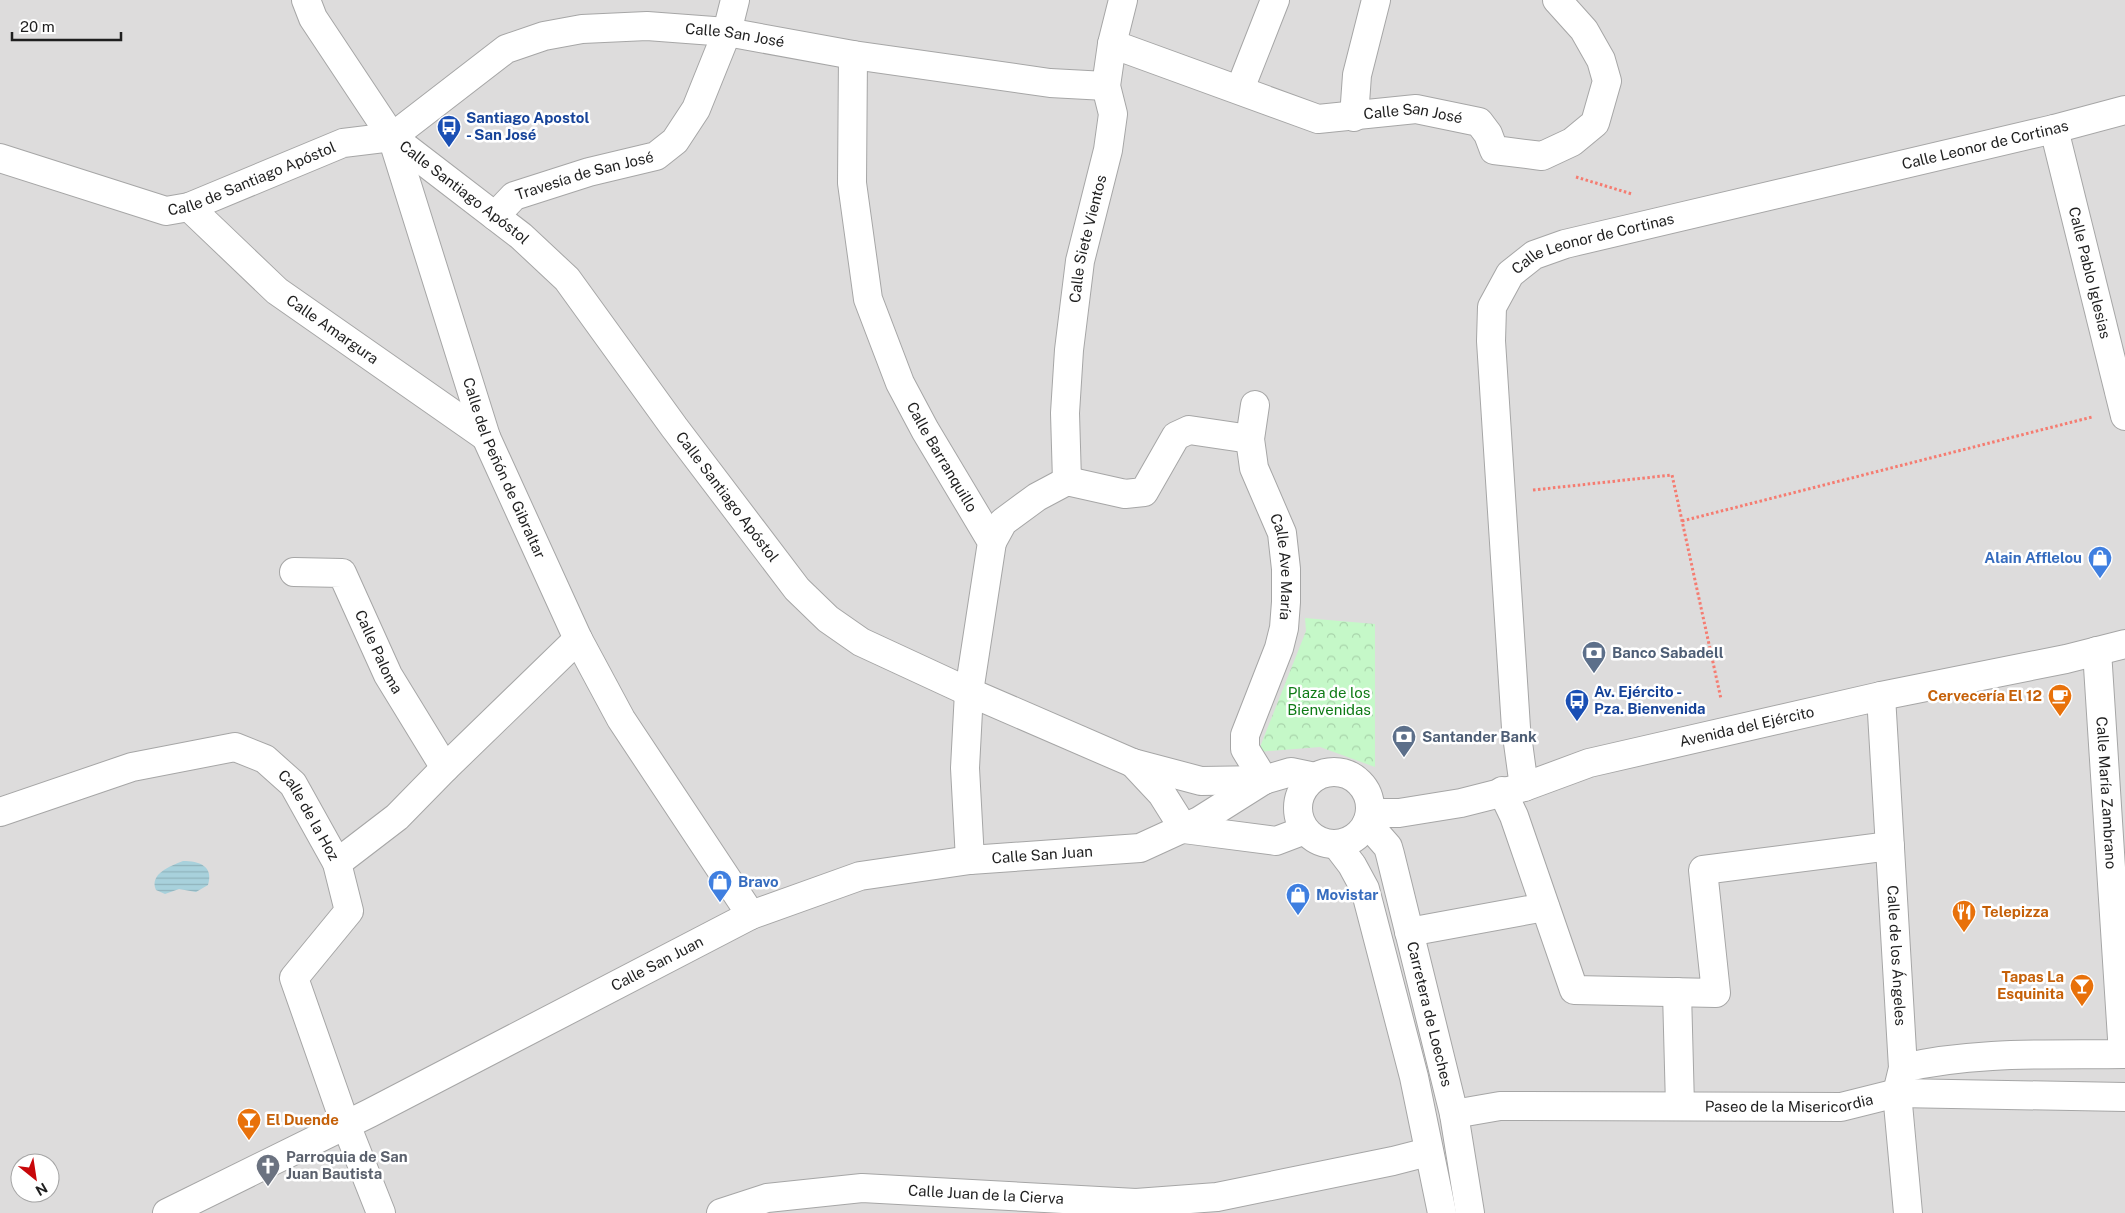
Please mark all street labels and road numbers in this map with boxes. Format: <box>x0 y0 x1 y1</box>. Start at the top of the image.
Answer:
street label: Calle San José <box>685 20 786 50</box>
street label: Calle San José <box>1363 99 1464 126</box>
street label: Calle Leonor de Cortinas <box>1900 117 2070 173</box>
street label: Calle Santiago Apóstol <box>396 137 533 247</box>
street label: Calle de Santiago Apóstol <box>166 138 338 219</box>
street label: Travesía de San José <box>513 148 655 203</box>
street label: Calle Siete Vientos <box>1066 173 1109 304</box>
street label: Calle Pablo Iglesias <box>2066 205 2115 340</box>
street label: Calle Leonor de Cortinas <box>1508 210 1676 277</box>
street label: Calle Amargura <box>283 291 382 367</box>
street label: Calle del Peñón de Gibraltar <box>460 375 549 561</box>
street label: Calle Barranquillo <box>904 399 981 515</box>
street label: Calle Santiago Apóstol <box>673 428 782 565</box>
street label: Calle Ave María <box>1267 511 1295 621</box>
street label: Calle Paloma <box>352 607 406 697</box>
street label: Avenida del Ejército <box>1678 703 1816 750</box>
street label: Calle María Zambrano <box>2093 716 2120 870</box>
street label: Calle de la Hoz <box>275 766 343 863</box>
street label: Calle San Juan <box>991 842 1093 866</box>
street label: Calle de los Ángeles <box>1884 885 1909 1026</box>
street label: Calle San Juan <box>608 932 706 994</box>
street label: Carretera de Loeches <box>1404 940 1456 1088</box>
street label: Paseo de la Misericordia <box>1705 1090 1875 1115</box>
street label: Calle Juan de la Cierva <box>908 1182 1064 1207</box>

